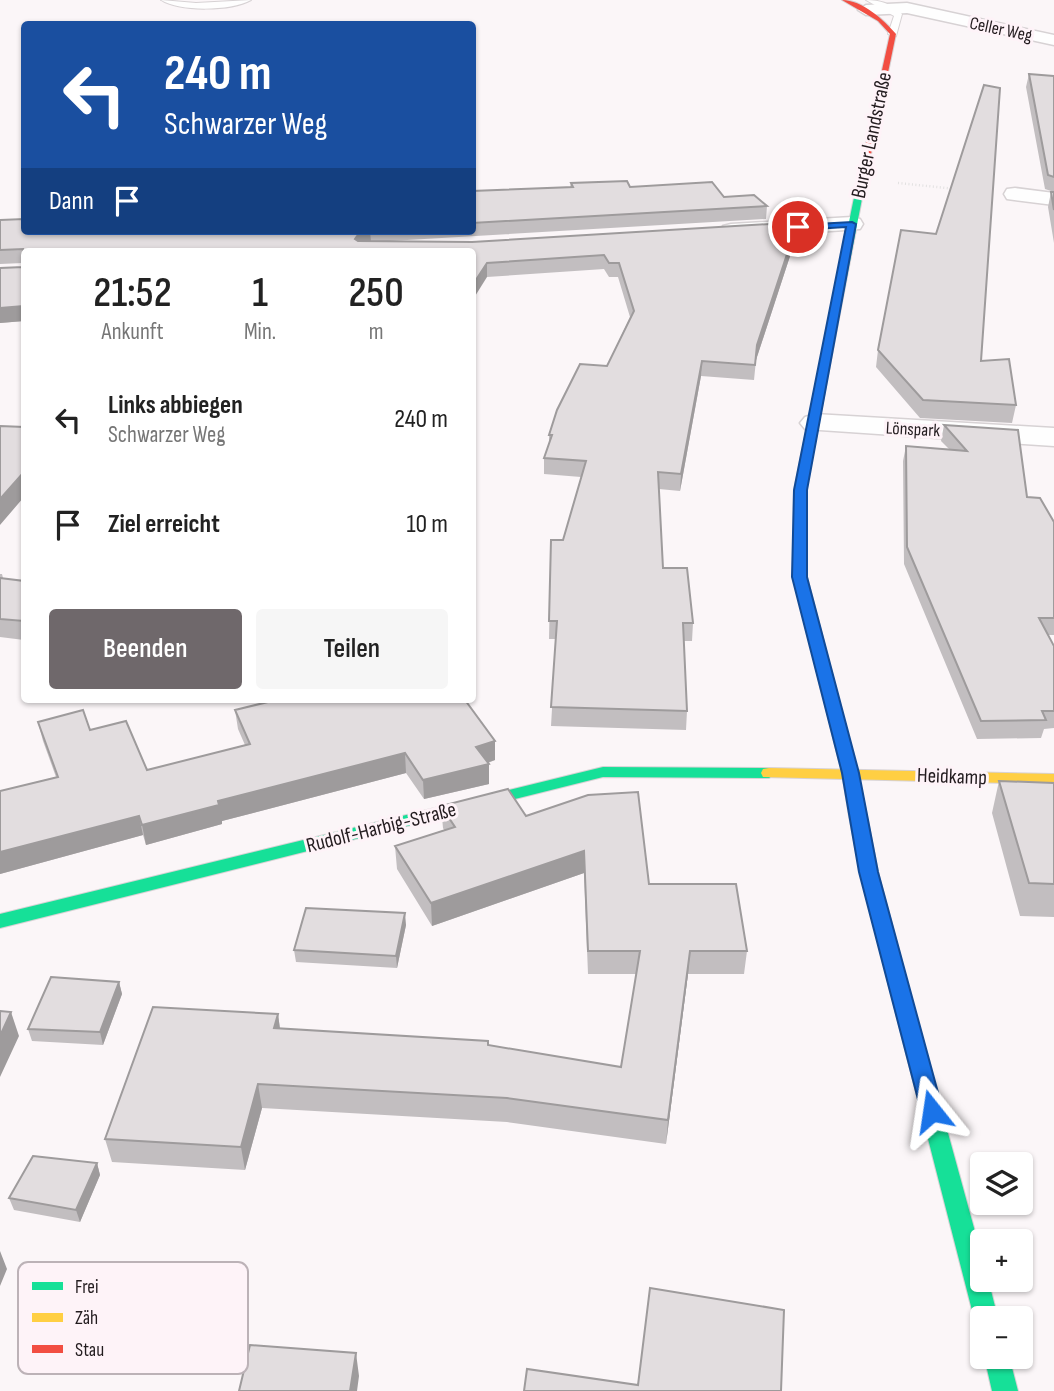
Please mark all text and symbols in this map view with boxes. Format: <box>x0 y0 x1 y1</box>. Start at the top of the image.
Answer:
street label: Celler Weg <box>968 13 1034 46</box>
text: 240 m <box>164 45 272 104</box>
icon: left <box>49 49 140 140</box>
street label: Burger Landstraße <box>846 70 897 200</box>
text: Schwarzer Weg <box>164 105 327 144</box>
icon: arrive <box>108 182 146 220</box>
text: Dann <box>49 186 94 217</box>
pin <box>768 197 828 257</box>
icon: arrive <box>779 208 817 246</box>
text: 21:52 <box>93 268 172 319</box>
text: 1 <box>252 268 268 319</box>
text: 250 <box>348 268 404 319</box>
text: Ankunft <box>101 318 163 346</box>
text: Min. <box>244 318 276 346</box>
text: m <box>369 318 383 346</box>
text: Links abbiegen <box>108 390 243 421</box>
icon: left <box>49 401 87 439</box>
text: 240 m <box>394 404 448 435</box>
street label: Lönspark <box>885 418 941 441</box>
text: Schwarzer Weg <box>108 421 225 449</box>
icon: arrive <box>49 506 87 544</box>
text: Ziel erreicht <box>108 509 220 540</box>
text: 10 m <box>406 509 448 540</box>
button: Beenden <box>49 609 242 689</box>
button: Teilen <box>256 609 448 689</box>
street label: Heidkamp <box>917 763 987 790</box>
street label: Rudolf-Harbig-Straße <box>304 797 459 858</box>
position arrow <box>895 1074 969 1148</box>
map controls <box>970 1152 1033 1369</box>
button: layers <box>970 1152 1033 1215</box>
button: + <box>970 1229 1033 1292</box>
legend <box>18 1262 248 1374</box>
text: Frei <box>75 1276 99 1299</box>
button: − <box>970 1306 1033 1369</box>
text: Zäh <box>75 1307 98 1330</box>
text: Stau <box>75 1339 104 1362</box>

